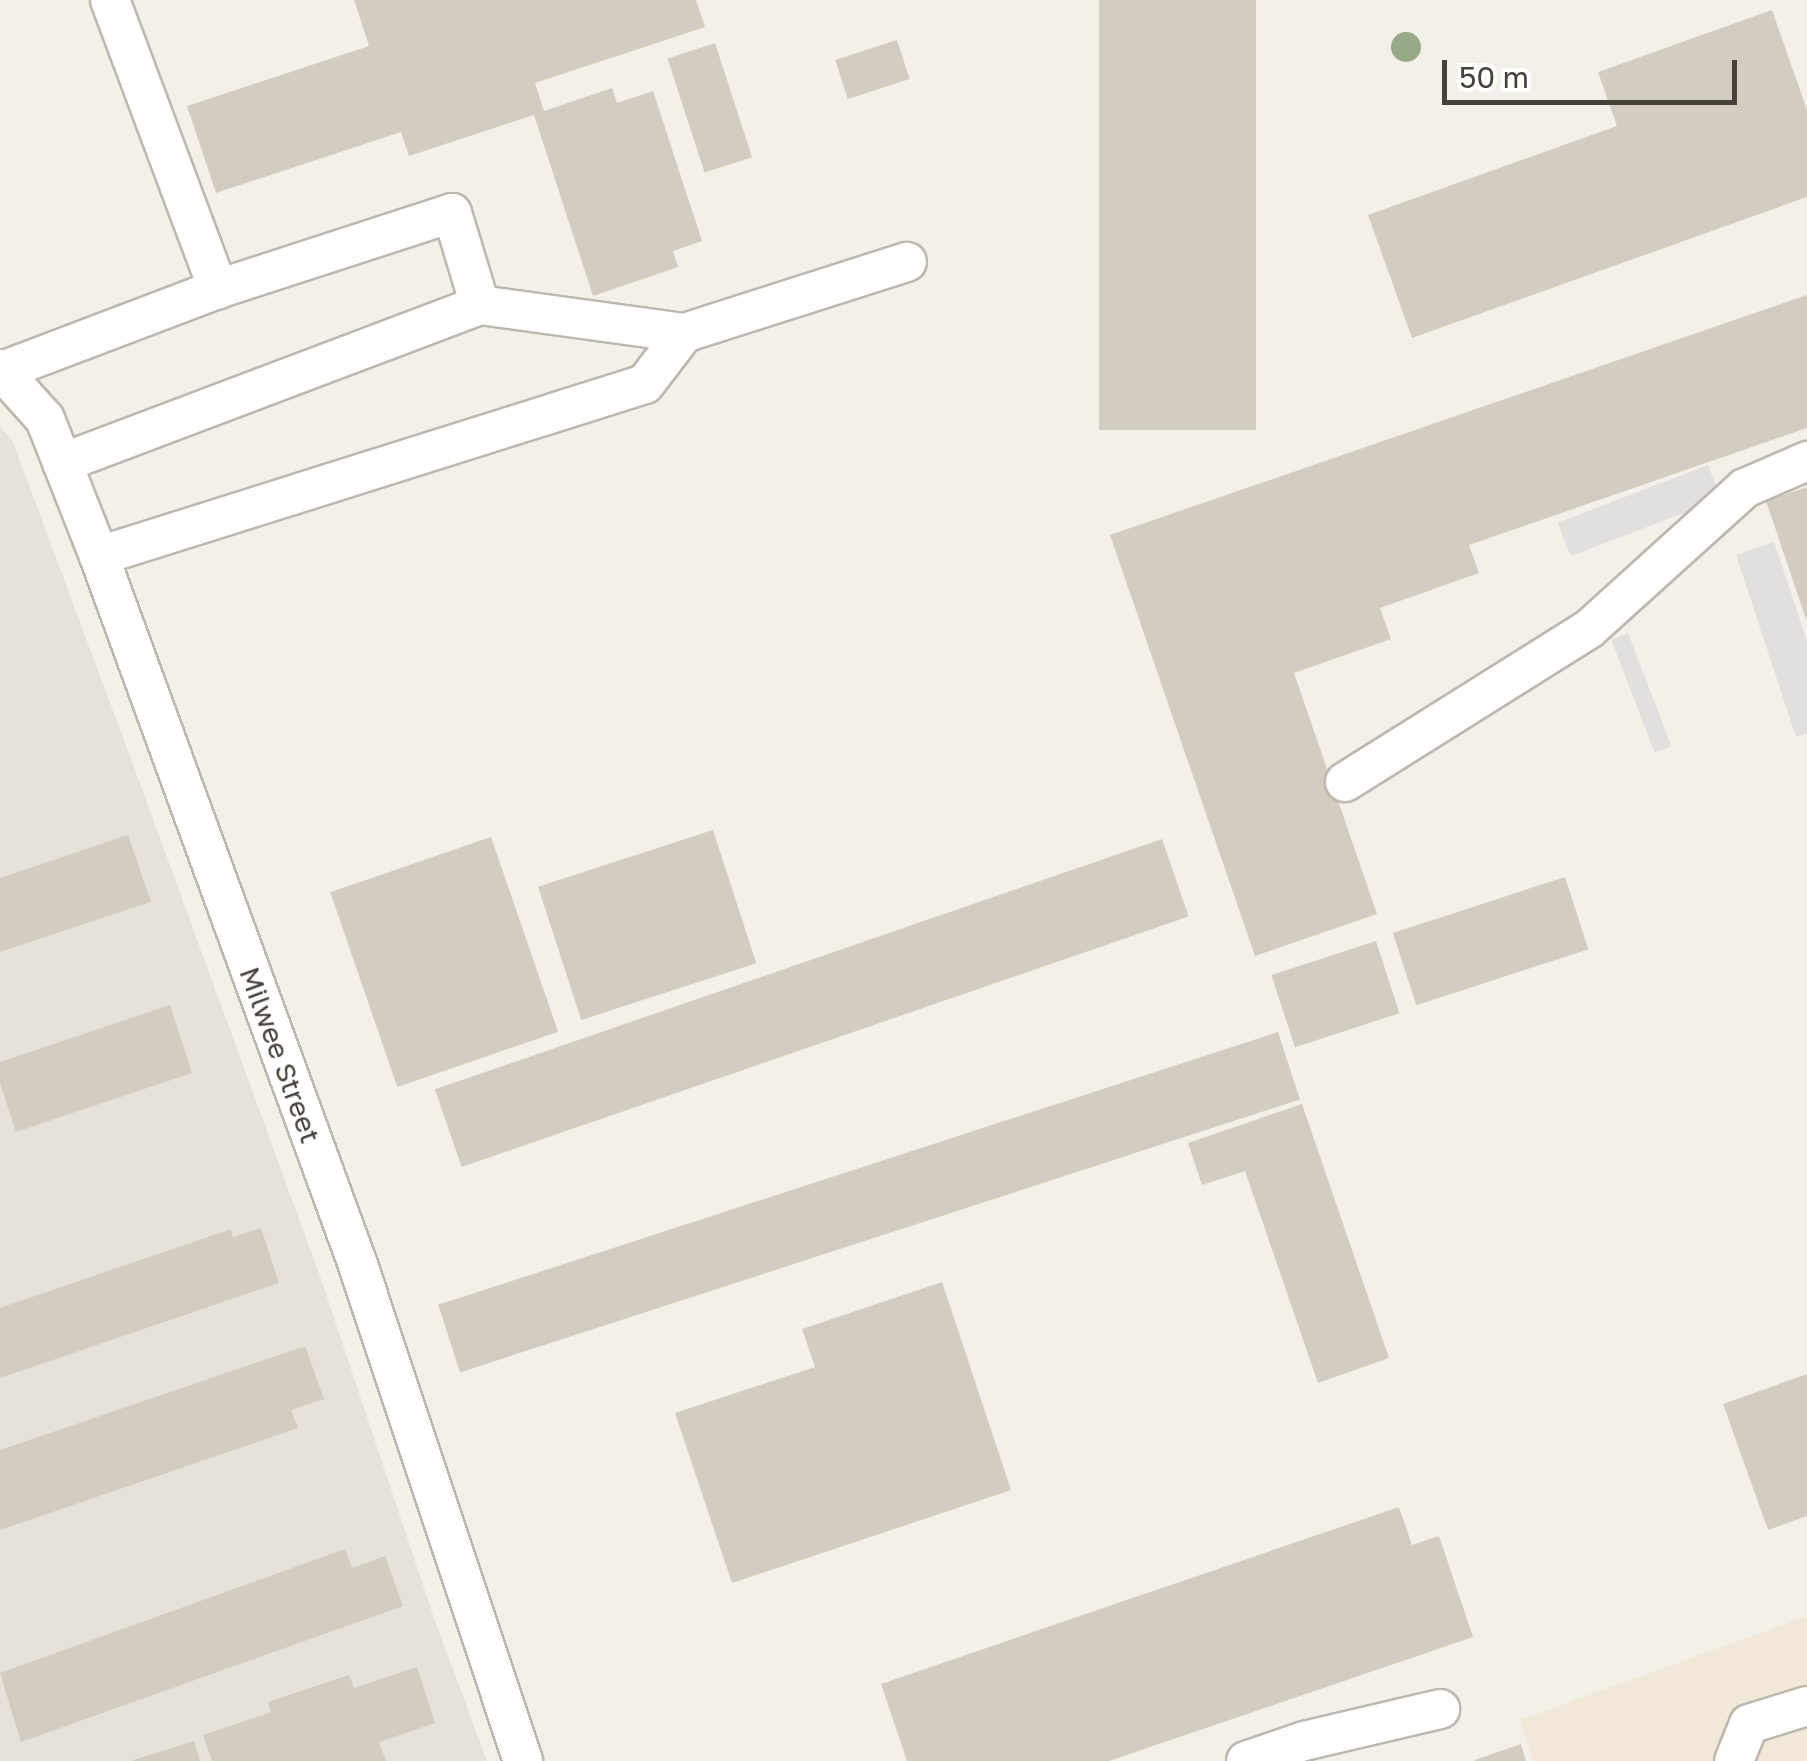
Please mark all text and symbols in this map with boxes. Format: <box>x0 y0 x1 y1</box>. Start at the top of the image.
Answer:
scale bar <box>1447 40 1742 102</box>
text: 50 m <box>1459 59 1529 95</box>
street label: Milwee Street <box>233 962 327 1148</box>

